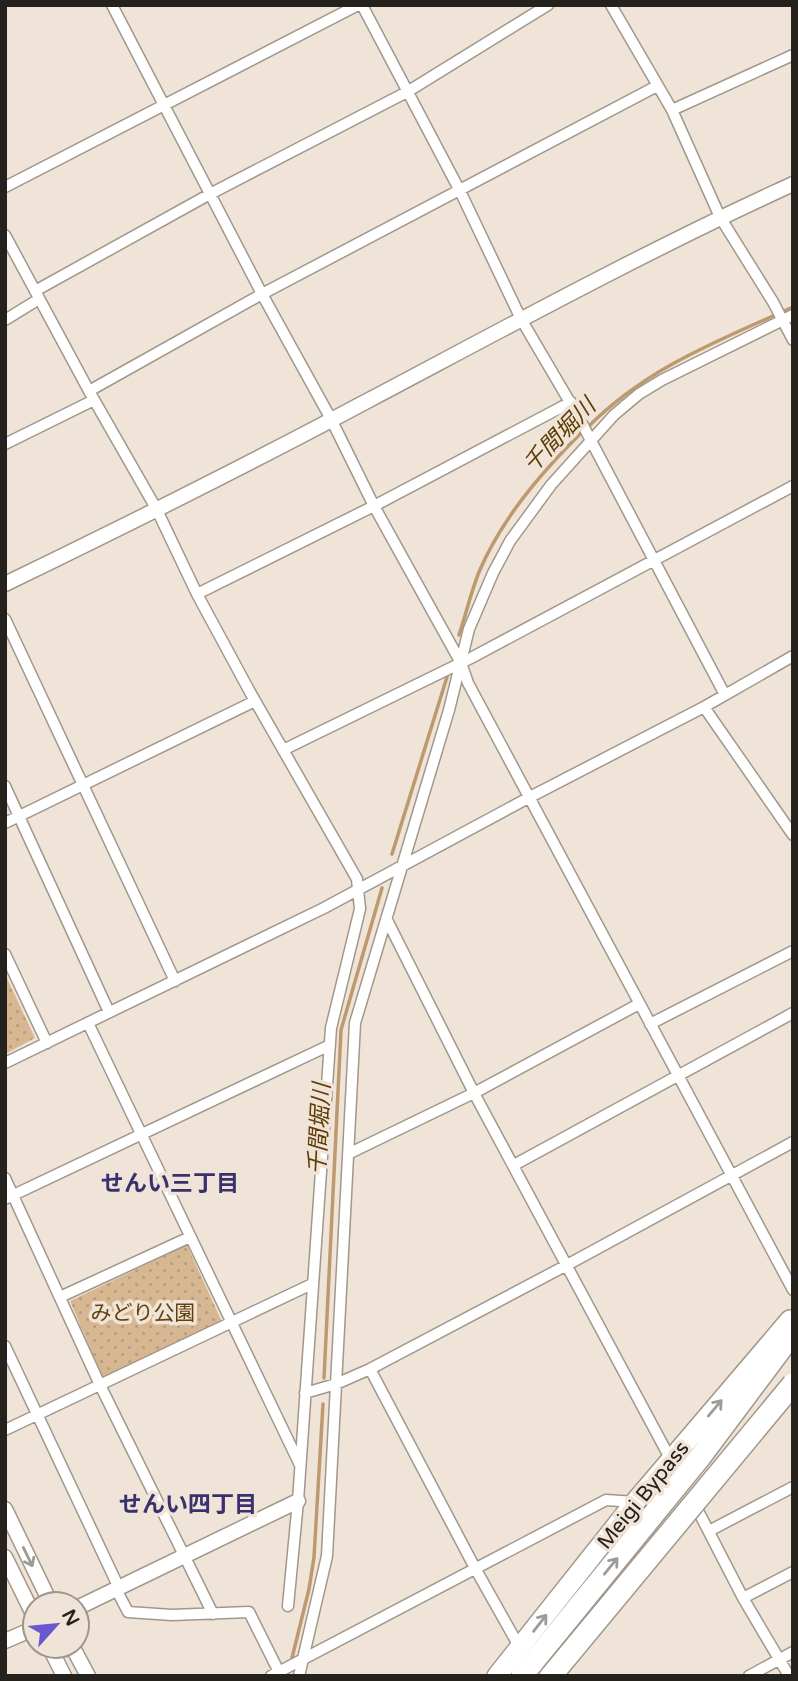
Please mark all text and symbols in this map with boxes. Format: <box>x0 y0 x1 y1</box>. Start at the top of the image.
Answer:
water label: 千間堀川 <box>518 391 604 479</box>
water label: 千間堀川 <box>304 1079 337 1176</box>
district label: せんい三丁目 <box>101 1170 239 1198</box>
park label: みどり公園 <box>91 1301 196 1326</box>
one-way arrow <box>707 1400 723 1418</box>
street label: Meigi Bypass <box>592 1436 695 1554</box>
district label: せんい四丁目 <box>119 1491 257 1519</box>
one-way arrow <box>22 1546 35 1567</box>
one-way arrow <box>604 1557 619 1575</box>
north arrow <box>21 1590 91 1660</box>
text: N <box>57 1606 84 1630</box>
one-way arrow <box>533 1614 548 1633</box>

